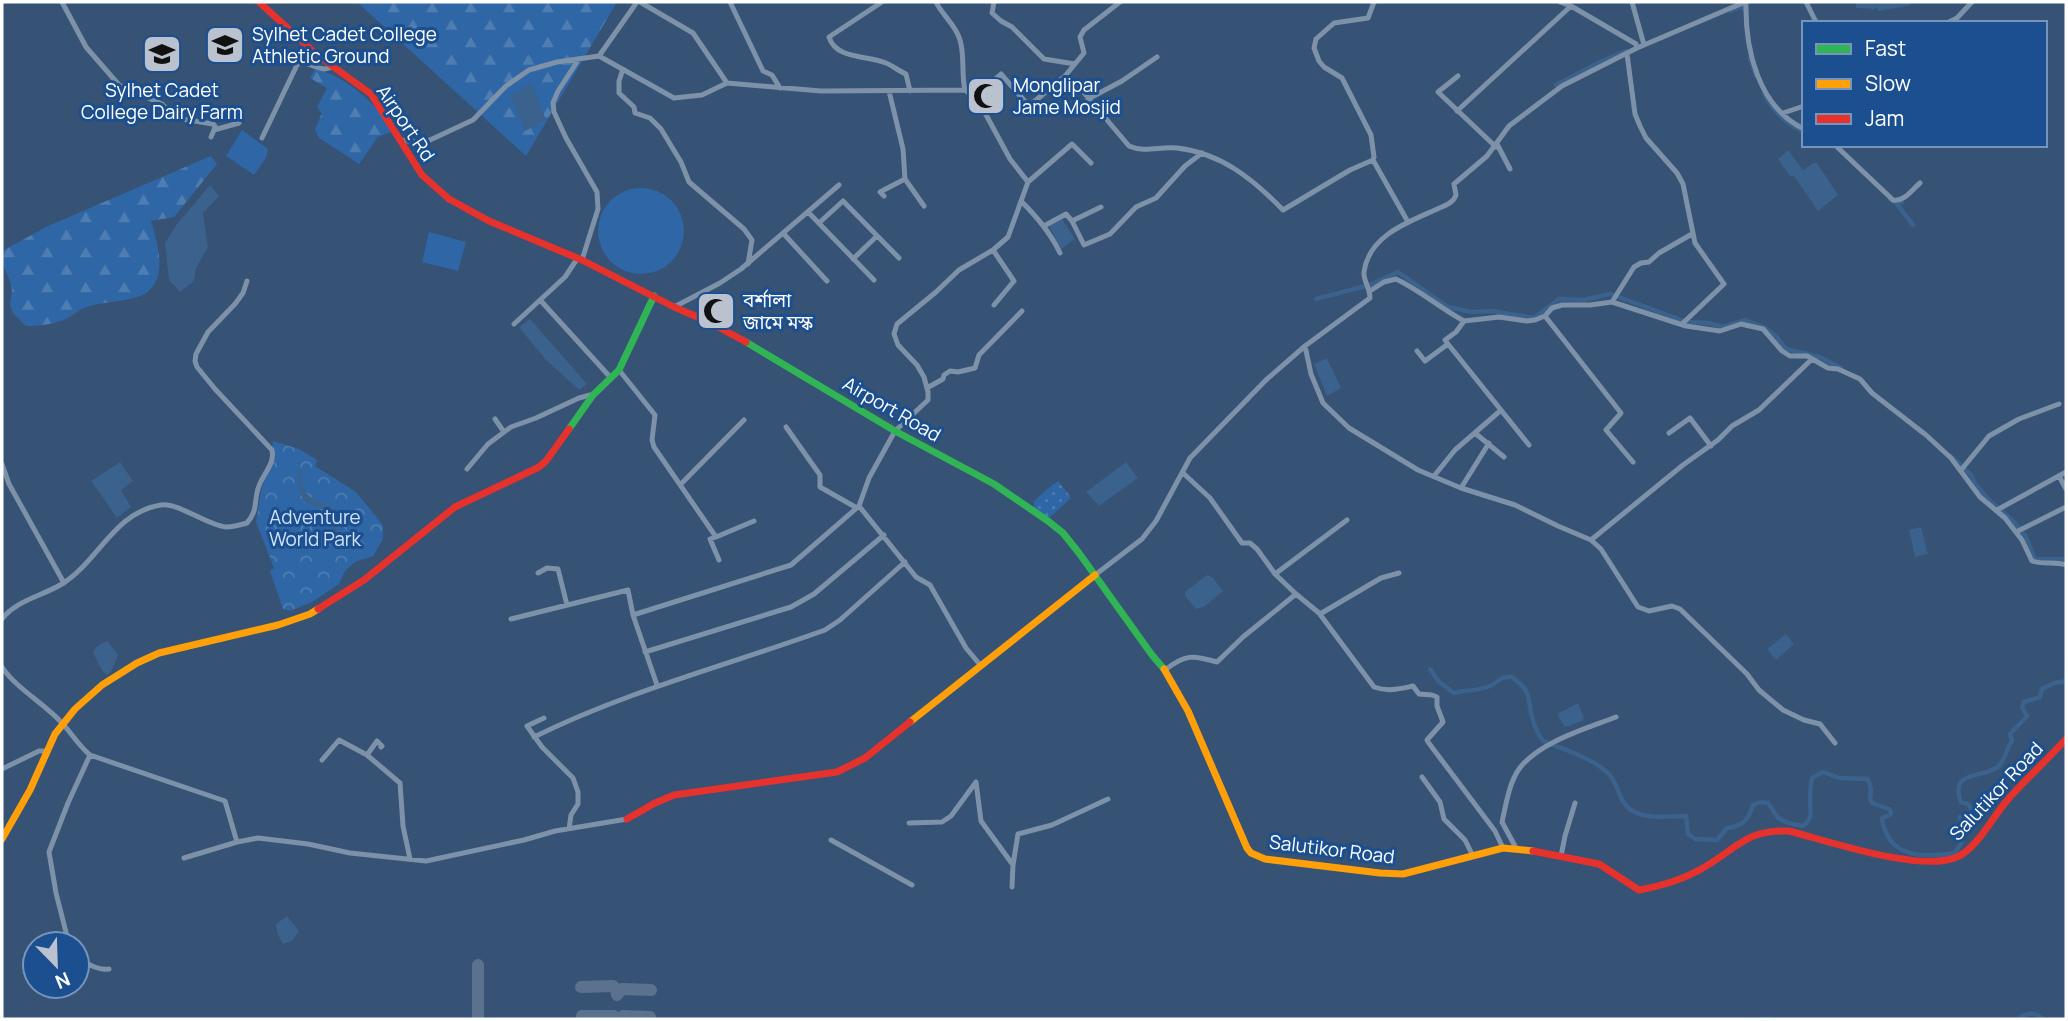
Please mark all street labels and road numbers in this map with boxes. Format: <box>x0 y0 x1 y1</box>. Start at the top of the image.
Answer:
street label: Airport Rd <box>371 80 441 166</box>
street label: Airport Road <box>838 370 946 448</box>
street label: Salutikor Road <box>1943 736 2049 846</box>
street label: Salutikor Road <box>1268 828 1396 870</box>

